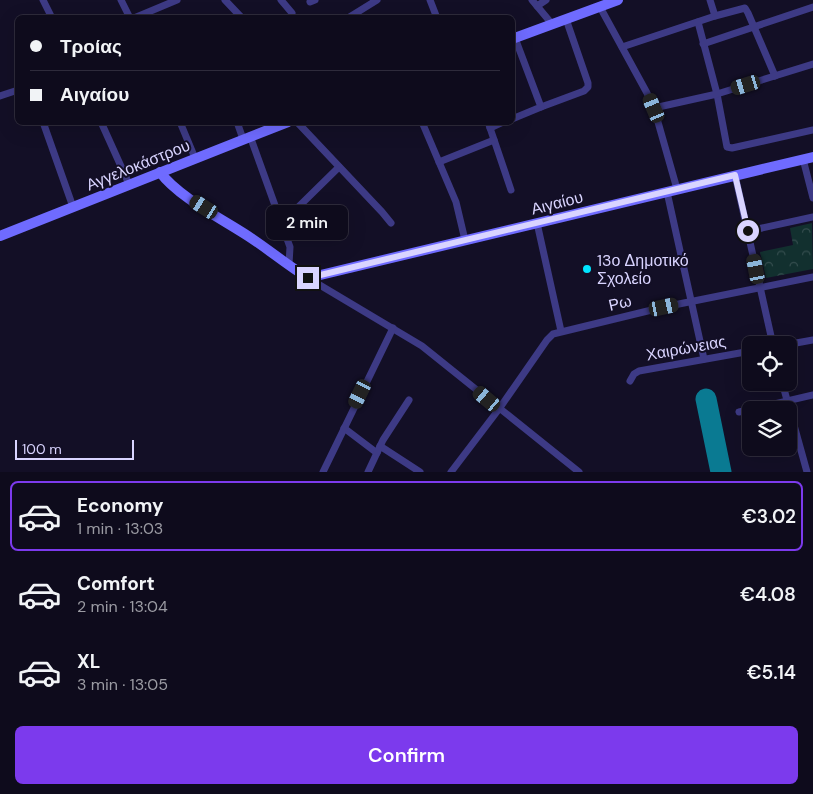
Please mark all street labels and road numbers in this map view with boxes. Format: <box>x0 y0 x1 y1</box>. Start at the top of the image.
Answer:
street label: Αγγελοκάστρου <box>83 135 193 195</box>
street label: Αιγαίου <box>529 186 585 220</box>
street label: Ρω <box>606 290 634 316</box>
street label: Χαιρώνειας <box>644 331 728 365</box>

